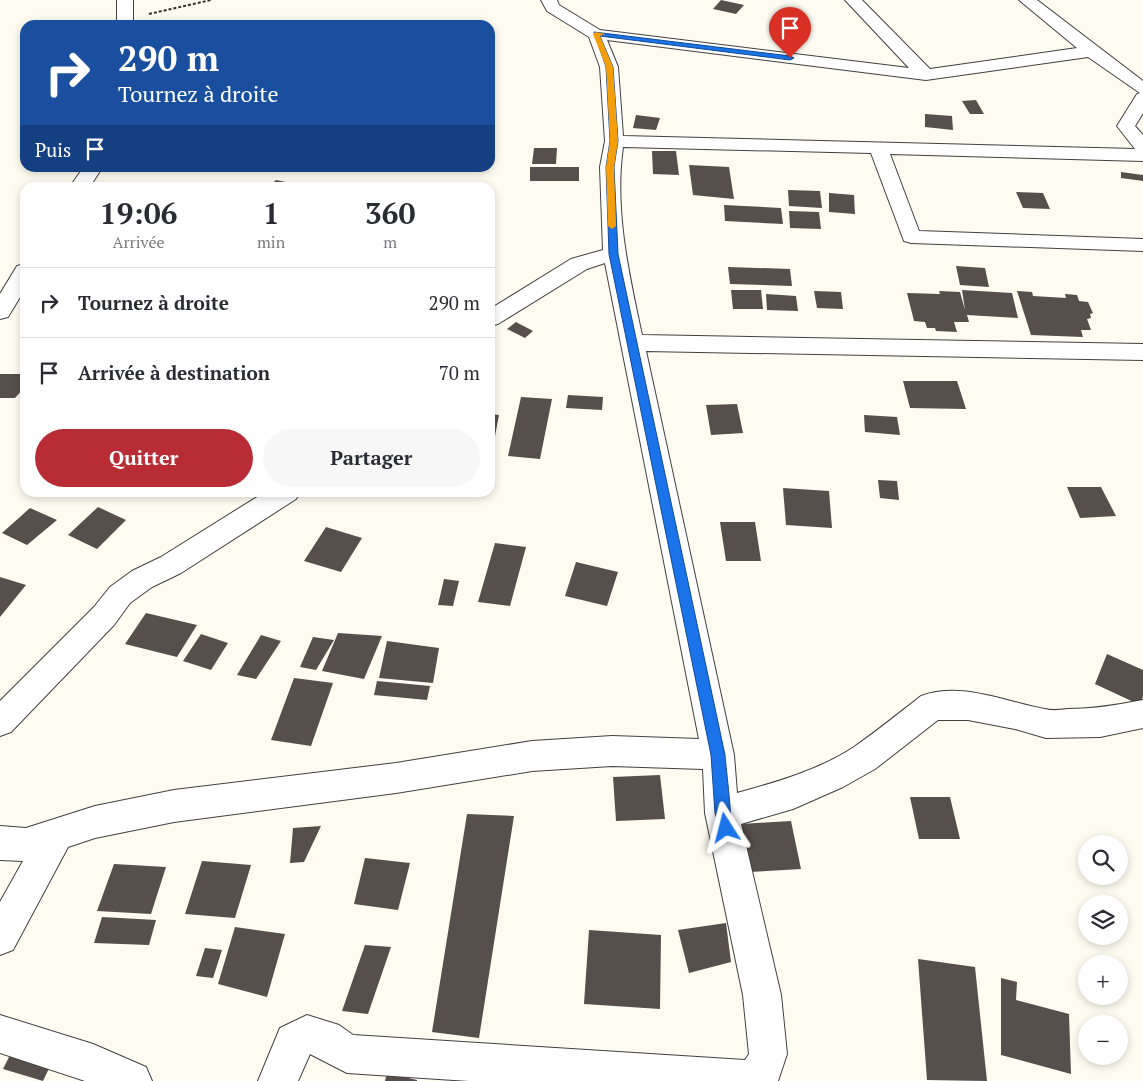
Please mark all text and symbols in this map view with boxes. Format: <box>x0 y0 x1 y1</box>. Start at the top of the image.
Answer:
pin <box>769 7 811 58</box>
icon: arrive <box>776 14 804 42</box>
text: 290 m <box>118 35 219 81</box>
icon: right <box>35 40 100 105</box>
text: Tournez à droite <box>118 79 279 108</box>
icon: arrive <box>81 135 109 163</box>
text: Puis <box>35 137 71 162</box>
text: 19:06 <box>99 193 178 233</box>
text: 1 <box>263 193 280 233</box>
text: 360 <box>365 193 416 233</box>
text: Arrivée <box>113 231 164 253</box>
text: min <box>257 231 285 253</box>
text: m <box>383 231 397 253</box>
icon: right <box>35 289 63 317</box>
text: Tournez à droite <box>78 290 229 315</box>
text: 290 m <box>429 290 480 315</box>
icon: arrive <box>35 359 63 387</box>
text: Arrivée à destination <box>78 360 270 385</box>
text: 70 m <box>439 360 480 385</box>
button: Quitter <box>35 429 253 487</box>
button: Partager <box>263 429 480 487</box>
position arrow <box>699 801 751 853</box>
map controls <box>1078 835 1128 1065</box>
button: search <box>1078 835 1128 885</box>
button: layers <box>1078 895 1128 945</box>
button: + <box>1078 955 1128 1005</box>
button: − <box>1078 1015 1128 1065</box>

